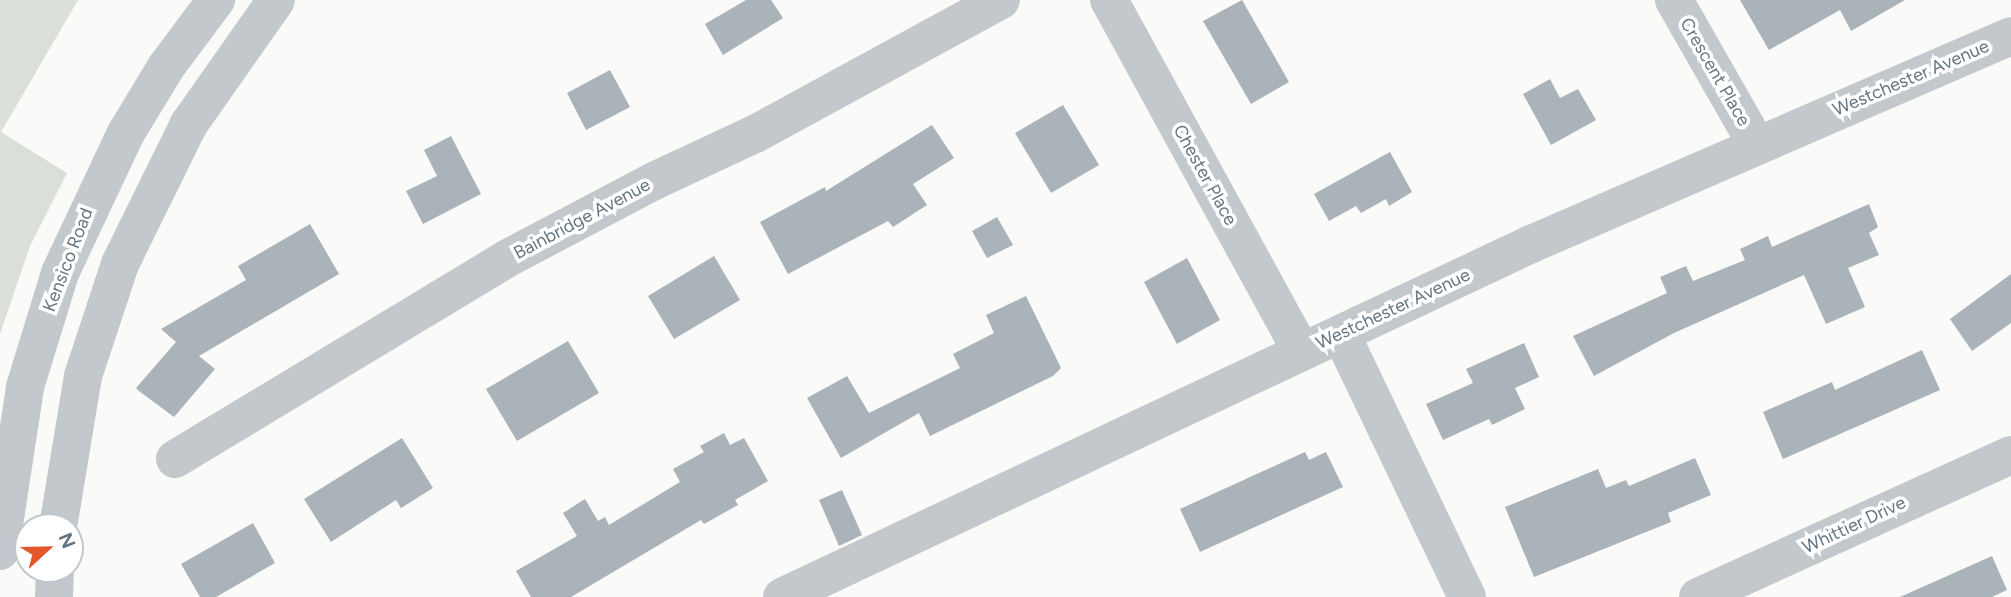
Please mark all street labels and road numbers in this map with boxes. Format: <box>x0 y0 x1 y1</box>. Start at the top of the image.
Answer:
street label: Crescent Place <box>1675 14 1755 130</box>
street label: Westchester Avenue <box>1830 35 1992 121</box>
street label: Chester Place <box>1169 121 1241 229</box>
street label: Bainbridge Avenue <box>510 174 654 264</box>
street label: Kensico Road <box>38 205 98 315</box>
street label: Westchester Avenue <box>1313 264 1473 354</box>
street label: Whittier Drive <box>1799 492 1909 558</box>

